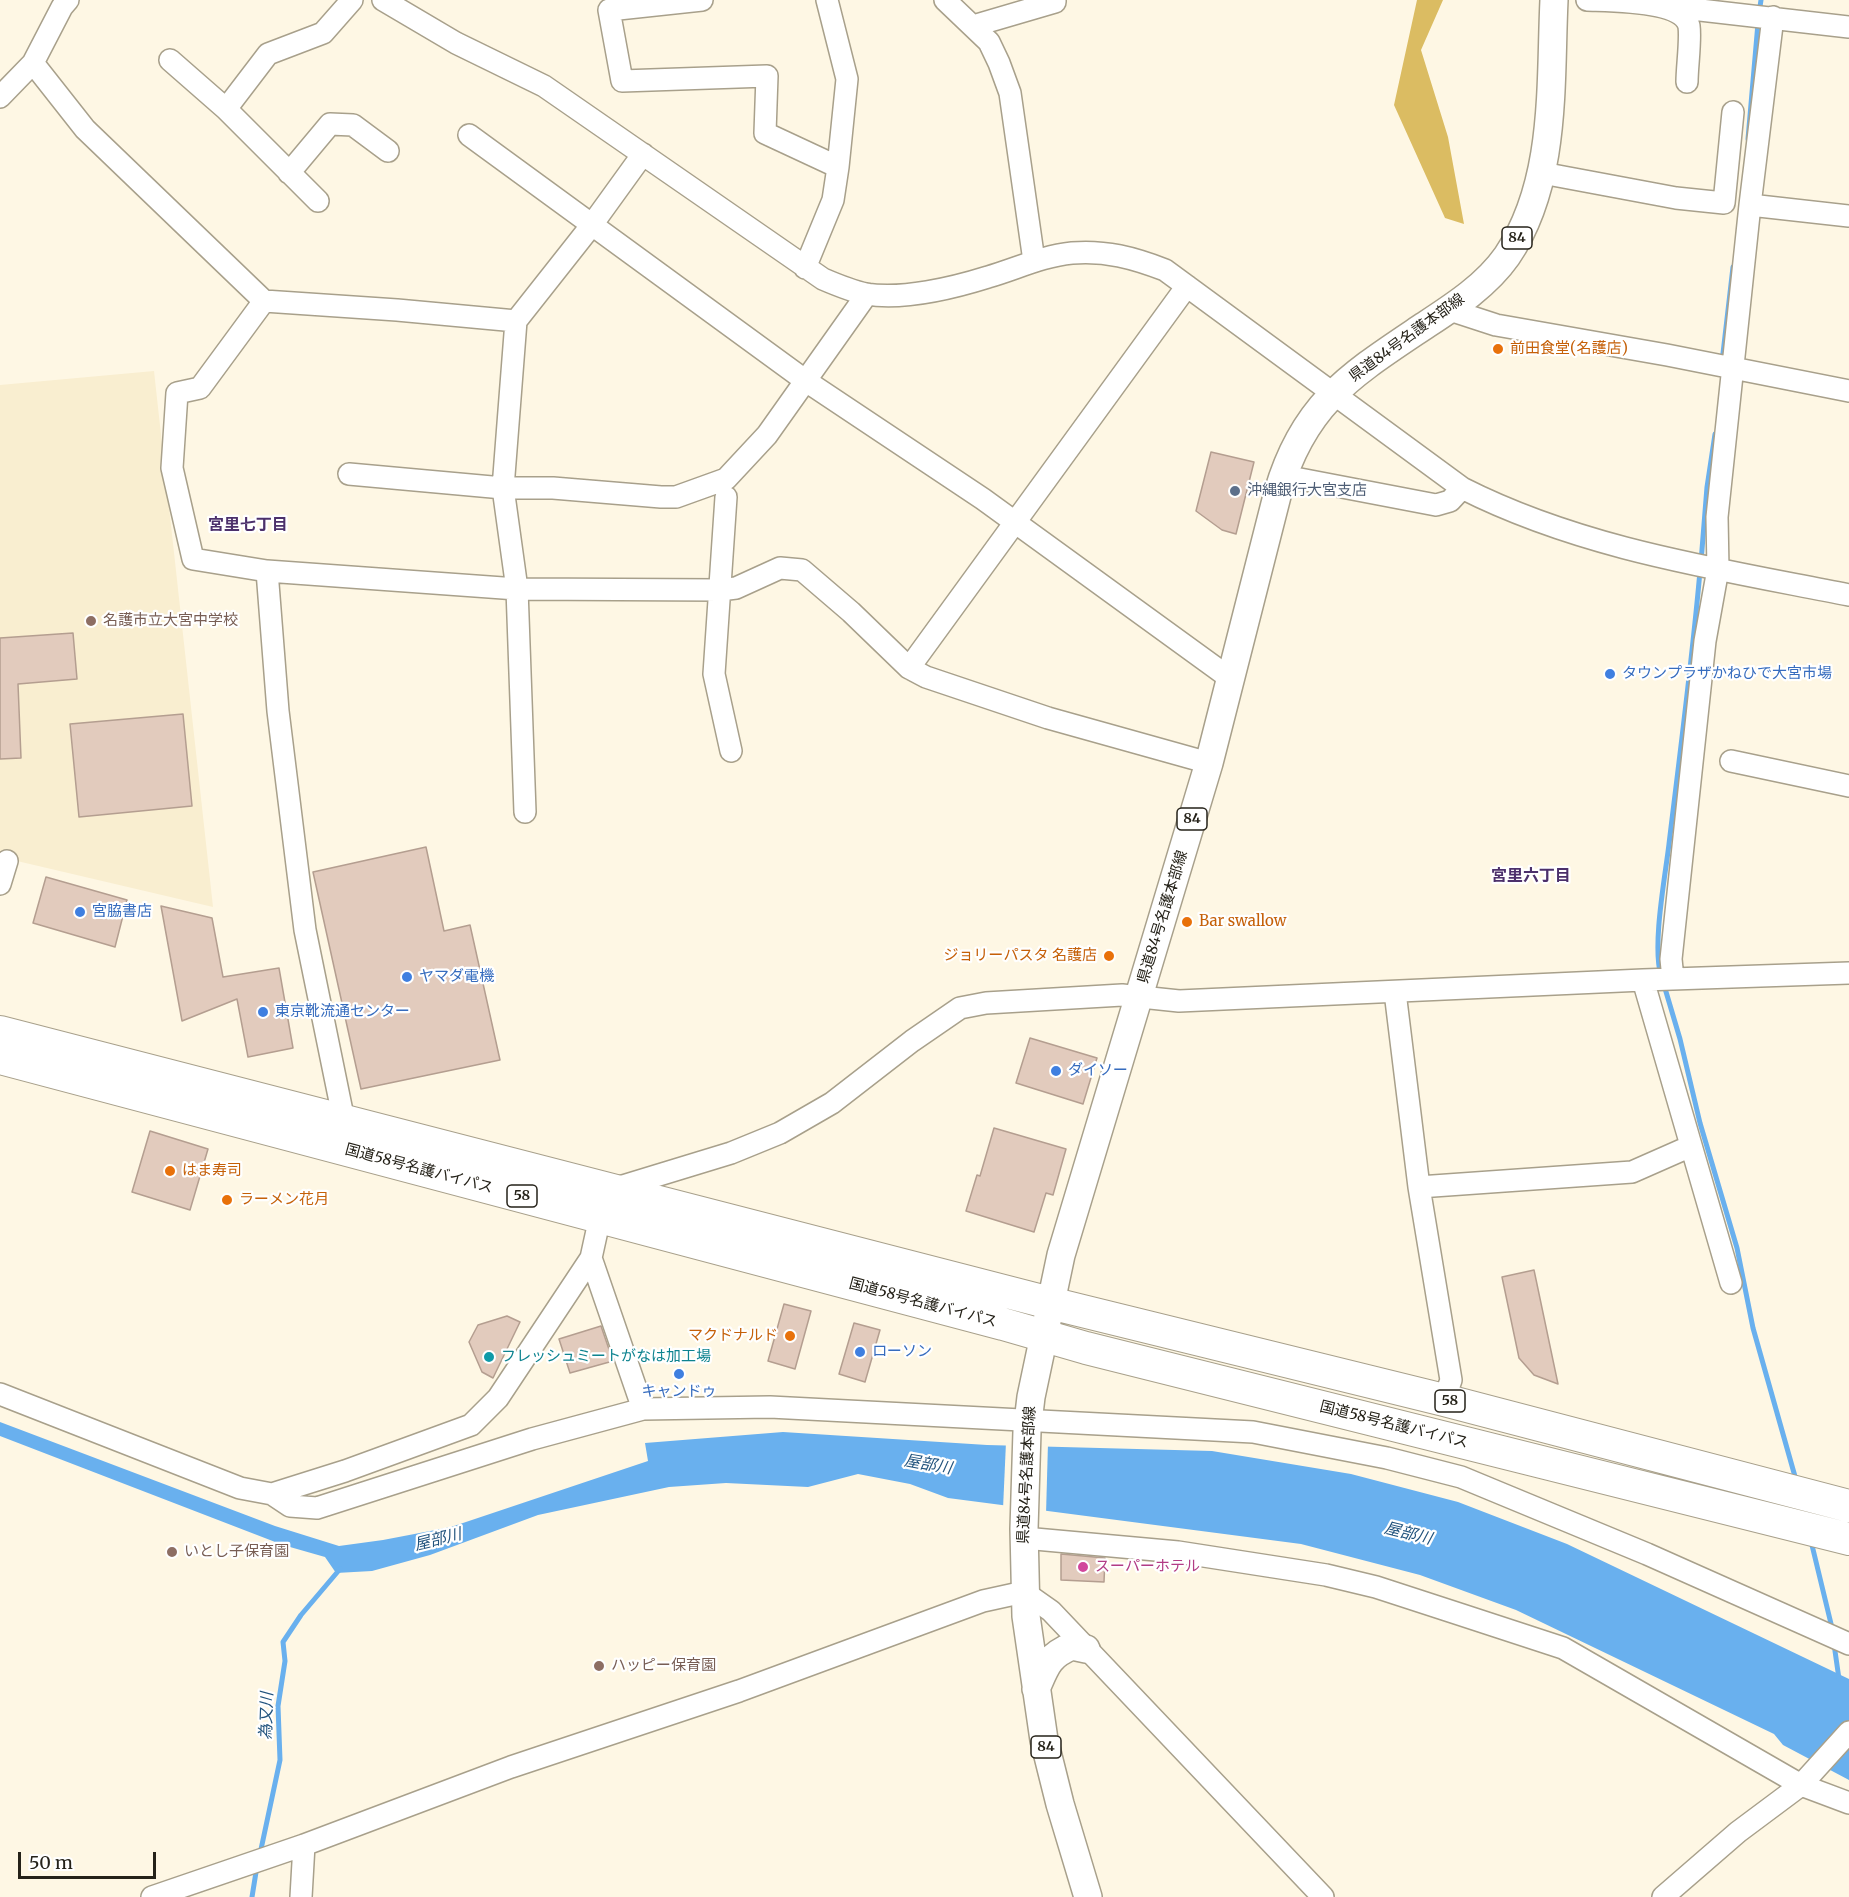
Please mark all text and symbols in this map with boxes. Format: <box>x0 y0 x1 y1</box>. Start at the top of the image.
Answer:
road number: 84 <box>1502 227 1532 249</box>
street label: 県道84号名護本部線 <box>1346 290 1468 386</box>
place label: 前田食堂(名護店) <box>1510 340 1628 358</box>
marker: 前田食堂(名護店) <box>1491 342 1505 356</box>
place label: 沖縄銀行大宮支店 <box>1247 482 1367 500</box>
marker: 沖縄銀行大宮支店 <box>1228 484 1242 498</box>
district label: 宮里七丁目 <box>208 515 288 535</box>
place label: 名護市立大宮中学校 <box>103 612 238 630</box>
marker: 名護市立大宮中学校 <box>84 614 98 628</box>
place label: タウンプラザかねひで大宮市場 <box>1622 665 1832 683</box>
marker: タウンプラザかねひで大宮市場 <box>1603 667 1617 681</box>
road number: 84 <box>1177 808 1207 830</box>
street label: 県道84号名護本部線 <box>1134 848 1192 986</box>
district label: 宮里六丁目 <box>1491 866 1571 886</box>
place label: 宮脇書店 <box>92 903 152 921</box>
marker: 宮脇書店 <box>73 905 87 919</box>
place label: Bar swallow <box>1199 913 1287 931</box>
marker: Bar swallow <box>1180 915 1194 929</box>
place label: ジョリーパスタ 名護店 <box>943 947 1097 965</box>
marker: ジョリーパスタ 名護店 <box>1102 949 1116 963</box>
place label: ヤマダ電機 <box>419 968 494 986</box>
marker: ヤマダ電機 <box>400 970 414 984</box>
place label: 東京靴流通センター <box>275 1003 410 1021</box>
marker: 東京靴流通センター <box>256 1005 270 1019</box>
place label: ダイソー <box>1068 1062 1128 1080</box>
marker: ダイソー <box>1049 1064 1063 1078</box>
street label: 国道58号名護バイパス <box>343 1141 495 1197</box>
place label: はま寿司 <box>182 1162 242 1180</box>
marker: はま寿司 <box>163 1164 177 1178</box>
road number: 58 <box>507 1185 537 1207</box>
place label: ラーメン花月 <box>239 1191 329 1209</box>
marker: ラーメン花月 <box>220 1193 234 1207</box>
street label: 国道58号名護バイパス <box>847 1275 999 1331</box>
place label: マクドナルド <box>688 1327 778 1345</box>
marker: マクドナルド <box>783 1329 797 1343</box>
place label: ローソン <box>872 1343 932 1361</box>
marker: ローソン <box>853 1345 867 1359</box>
place label: フレッシュミートがなは加工場 <box>501 1348 711 1366</box>
marker: フレッシュミートがなは加工場 <box>482 1350 496 1364</box>
marker: キャンドゥ <box>672 1367 686 1381</box>
place label: キャンドゥ <box>642 1383 716 1401</box>
road number: 58 <box>1435 1390 1465 1412</box>
street label: 国道58号名護バイパス <box>1318 1398 1470 1452</box>
street label: 県道84号名護本部線 <box>1014 1406 1040 1544</box>
water label: 屋部川 <box>903 1451 953 1479</box>
water label: 屋部川 <box>1382 1519 1434 1549</box>
water label: 屋部川 <box>412 1525 464 1555</box>
place label: いとし子保育園 <box>184 1543 289 1561</box>
marker: いとし子保育園 <box>165 1545 179 1559</box>
place label: スーパーホテル <box>1095 1558 1200 1576</box>
marker: スーパーホテル <box>1076 1560 1090 1574</box>
place label: ハッピー保育園 <box>611 1657 716 1675</box>
marker: ハッピー保育園 <box>592 1659 606 1673</box>
water label: 為又川 <box>257 1692 277 1740</box>
road number: 84 <box>1031 1736 1061 1758</box>
scale bar <box>21 1840 159 1878</box>
text: 50 m <box>29 1851 73 1874</box>

